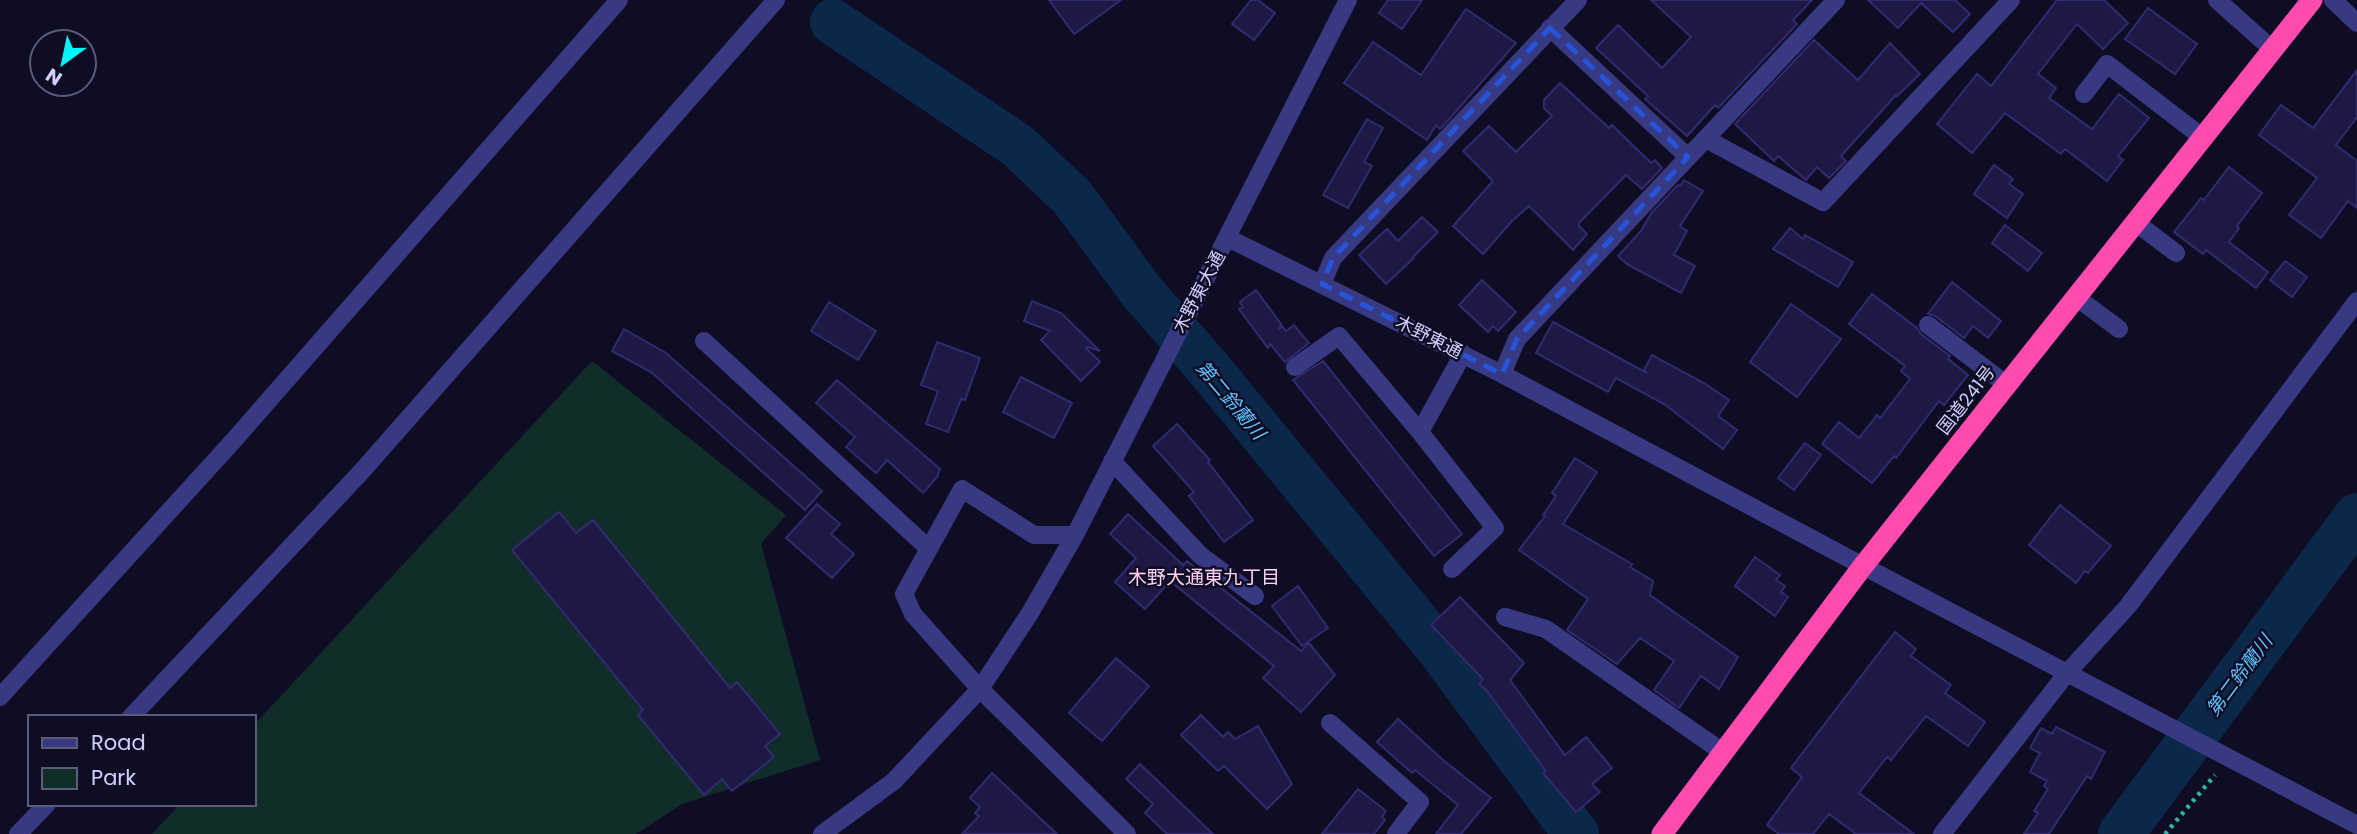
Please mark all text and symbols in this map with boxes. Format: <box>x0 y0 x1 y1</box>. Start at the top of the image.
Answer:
north arrow <box>28 28 98 98</box>
text: N <box>41 62 67 92</box>
street label: 木野東大通 <box>1166 246 1231 337</box>
street label: 木野東通 <box>1391 309 1467 364</box>
water label: 第二鈴蘭川 <box>1190 355 1273 447</box>
street label: 国道241号 <box>1931 360 2001 439</box>
district label: 木野大通東九丁目 <box>1128 564 1280 591</box>
water label: 第二鈴蘭川 <box>2200 628 2280 721</box>
legend <box>28 715 256 806</box>
text: Road <box>91 728 146 757</box>
text: Park <box>91 763 136 792</box>

